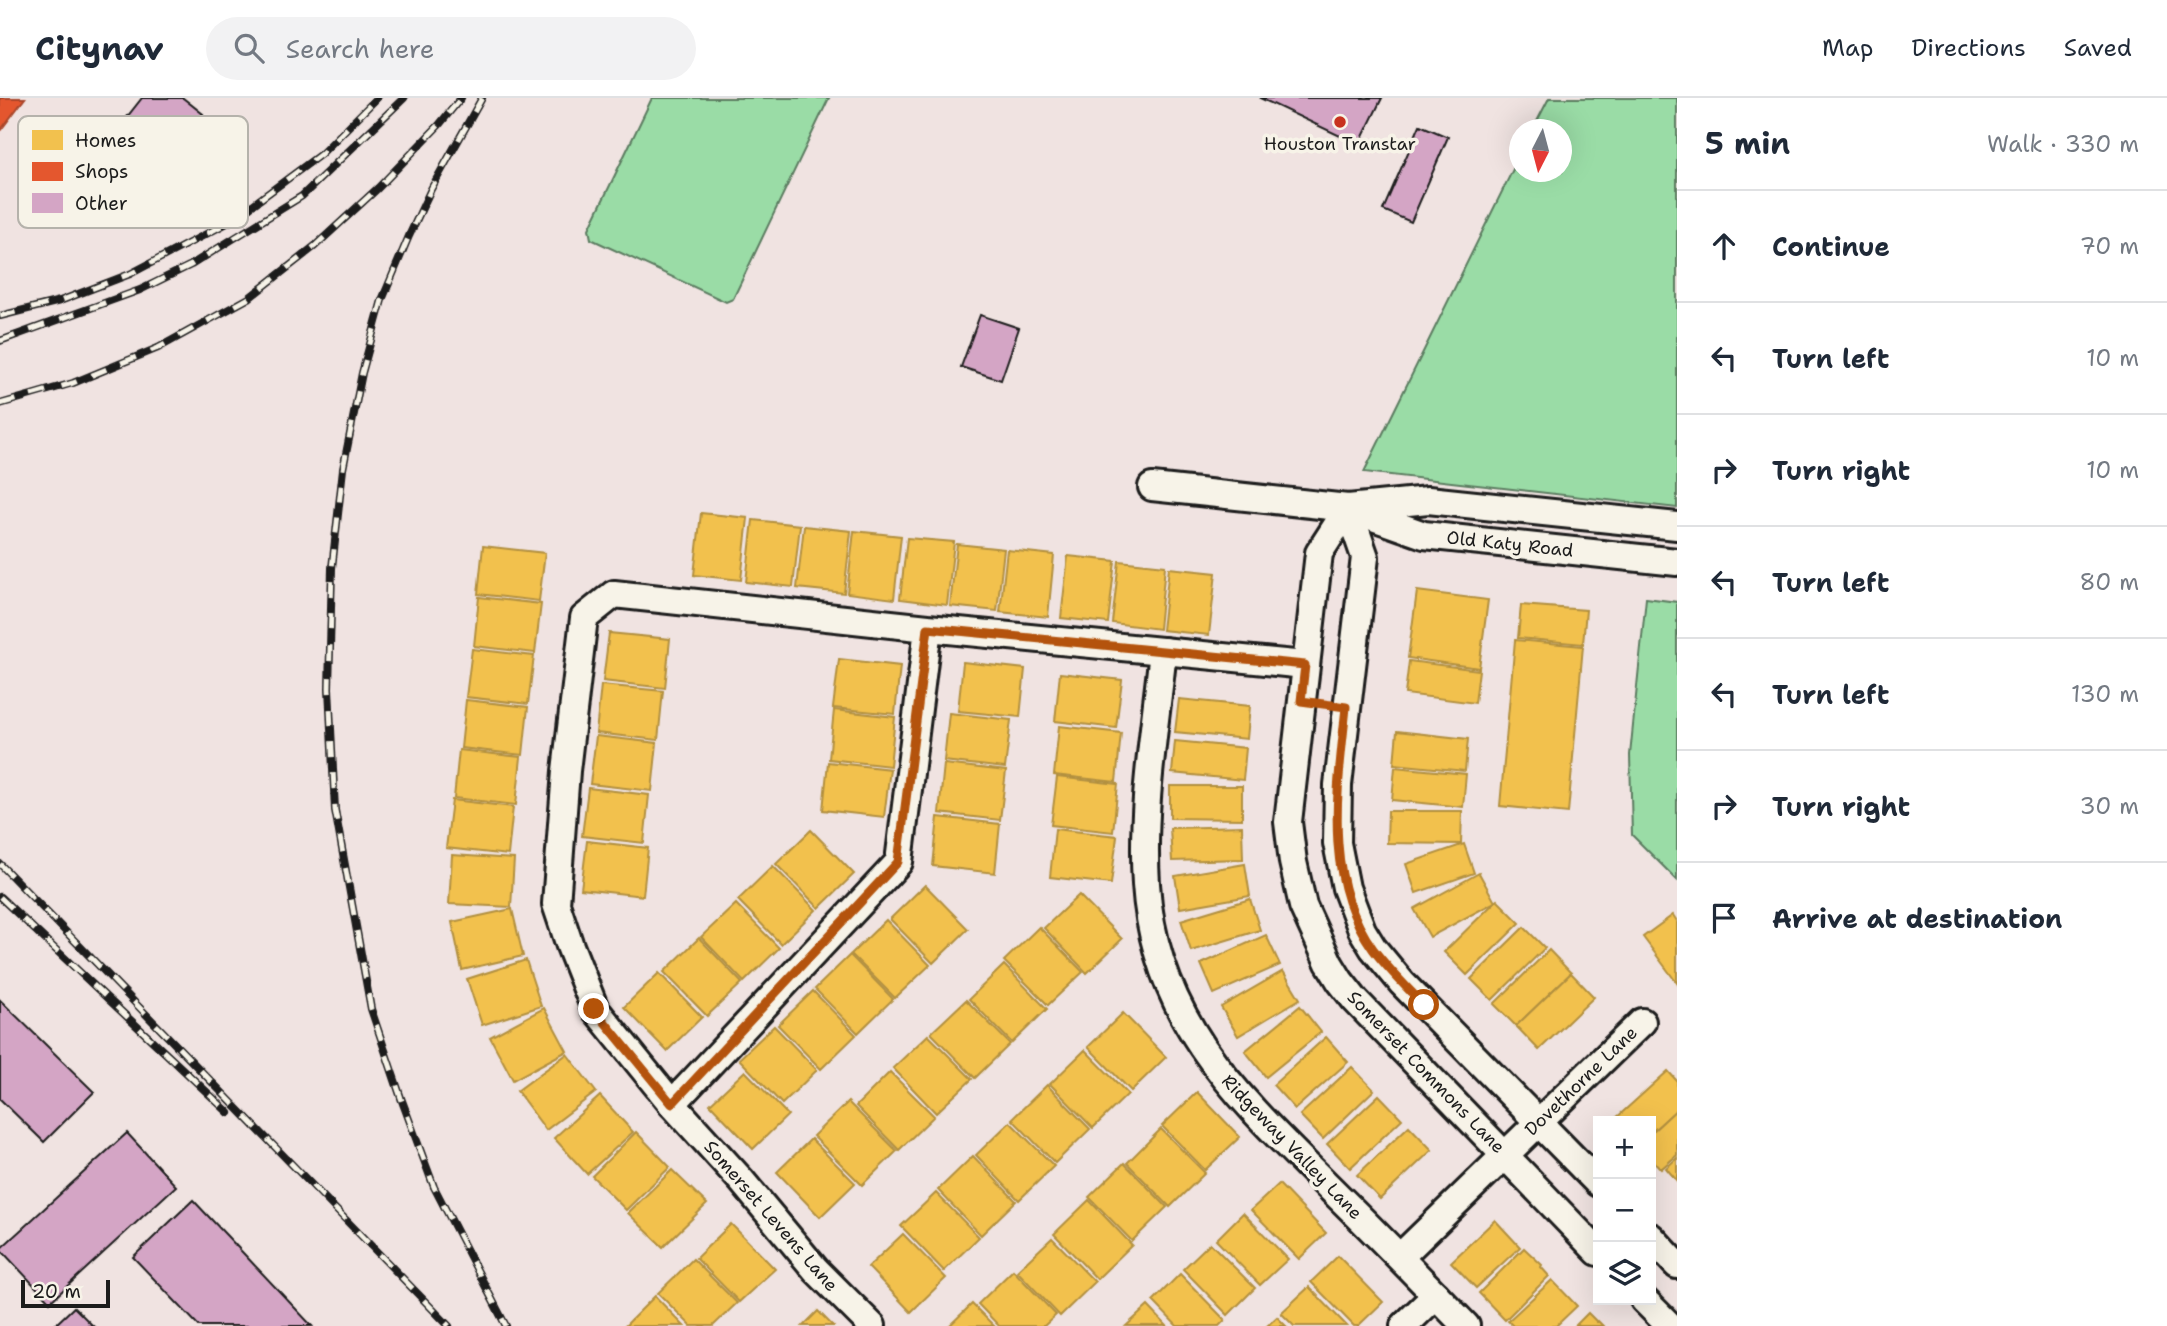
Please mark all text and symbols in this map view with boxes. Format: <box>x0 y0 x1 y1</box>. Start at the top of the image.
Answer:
search box <box>206 17 696 80</box>
text: Citynav <box>35 26 164 71</box>
icon: search <box>230 29 268 67</box>
text: Search here <box>286 31 434 66</box>
text: Map <box>1822 32 1873 64</box>
text: Directions <box>1911 32 2026 64</box>
text: Saved <box>2064 32 2132 64</box>
marker: Houston Transtar <box>1332 114 1348 130</box>
legend <box>18 116 248 228</box>
north arrow <box>1509 119 1572 182</box>
text: 5 min <box>1705 123 1790 164</box>
text: Homes <box>75 128 136 153</box>
text: Walk · 330 m <box>1987 129 2139 159</box>
place label: Houston Transtar <box>1264 132 1416 156</box>
text: Shops <box>75 159 129 184</box>
text: Other <box>75 191 128 216</box>
icon: ahead <box>1705 227 1743 265</box>
text: Continue <box>1772 229 1890 264</box>
text: 70 m <box>2080 231 2139 261</box>
icon: left <box>1705 339 1743 377</box>
text: Turn left <box>1772 341 1889 376</box>
text: 10 m <box>2086 343 2139 373</box>
icon: right <box>1705 451 1743 489</box>
text: Turn right <box>1772 453 1910 488</box>
text: 10 m <box>2086 455 2139 485</box>
street label: Old Katy Road <box>1445 525 1575 563</box>
icon: left <box>1705 563 1743 601</box>
text: Turn left <box>1772 565 1889 600</box>
text: 80 m <box>2080 567 2139 597</box>
icon: left <box>1705 675 1743 713</box>
text: Turn left <box>1772 677 1889 712</box>
text: 130 m <box>2071 679 2139 709</box>
icon: right <box>1705 787 1743 825</box>
text: Turn right <box>1772 789 1910 824</box>
text: 30 m <box>2080 791 2139 821</box>
icon: arrive <box>1705 899 1743 937</box>
text: Arrive at destination <box>1772 901 2062 936</box>
street label: Somerset Commons Lane <box>1342 985 1510 1159</box>
route start <box>1408 989 1439 1020</box>
route end <box>578 993 609 1024</box>
street label: Dovethorne Lane <box>1519 1021 1643 1141</box>
street label: Ridgeway Valley Lane <box>1216 1069 1368 1225</box>
map controls <box>1593 1116 1656 1305</box>
button: + <box>1593 1116 1656 1179</box>
street label: Somerset Levens Lane <box>699 1135 843 1297</box>
button: − <box>1593 1179 1656 1242</box>
button: layers <box>1593 1242 1656 1305</box>
scale bar <box>21 1277 110 1309</box>
text: 20 m <box>32 1279 81 1304</box>

